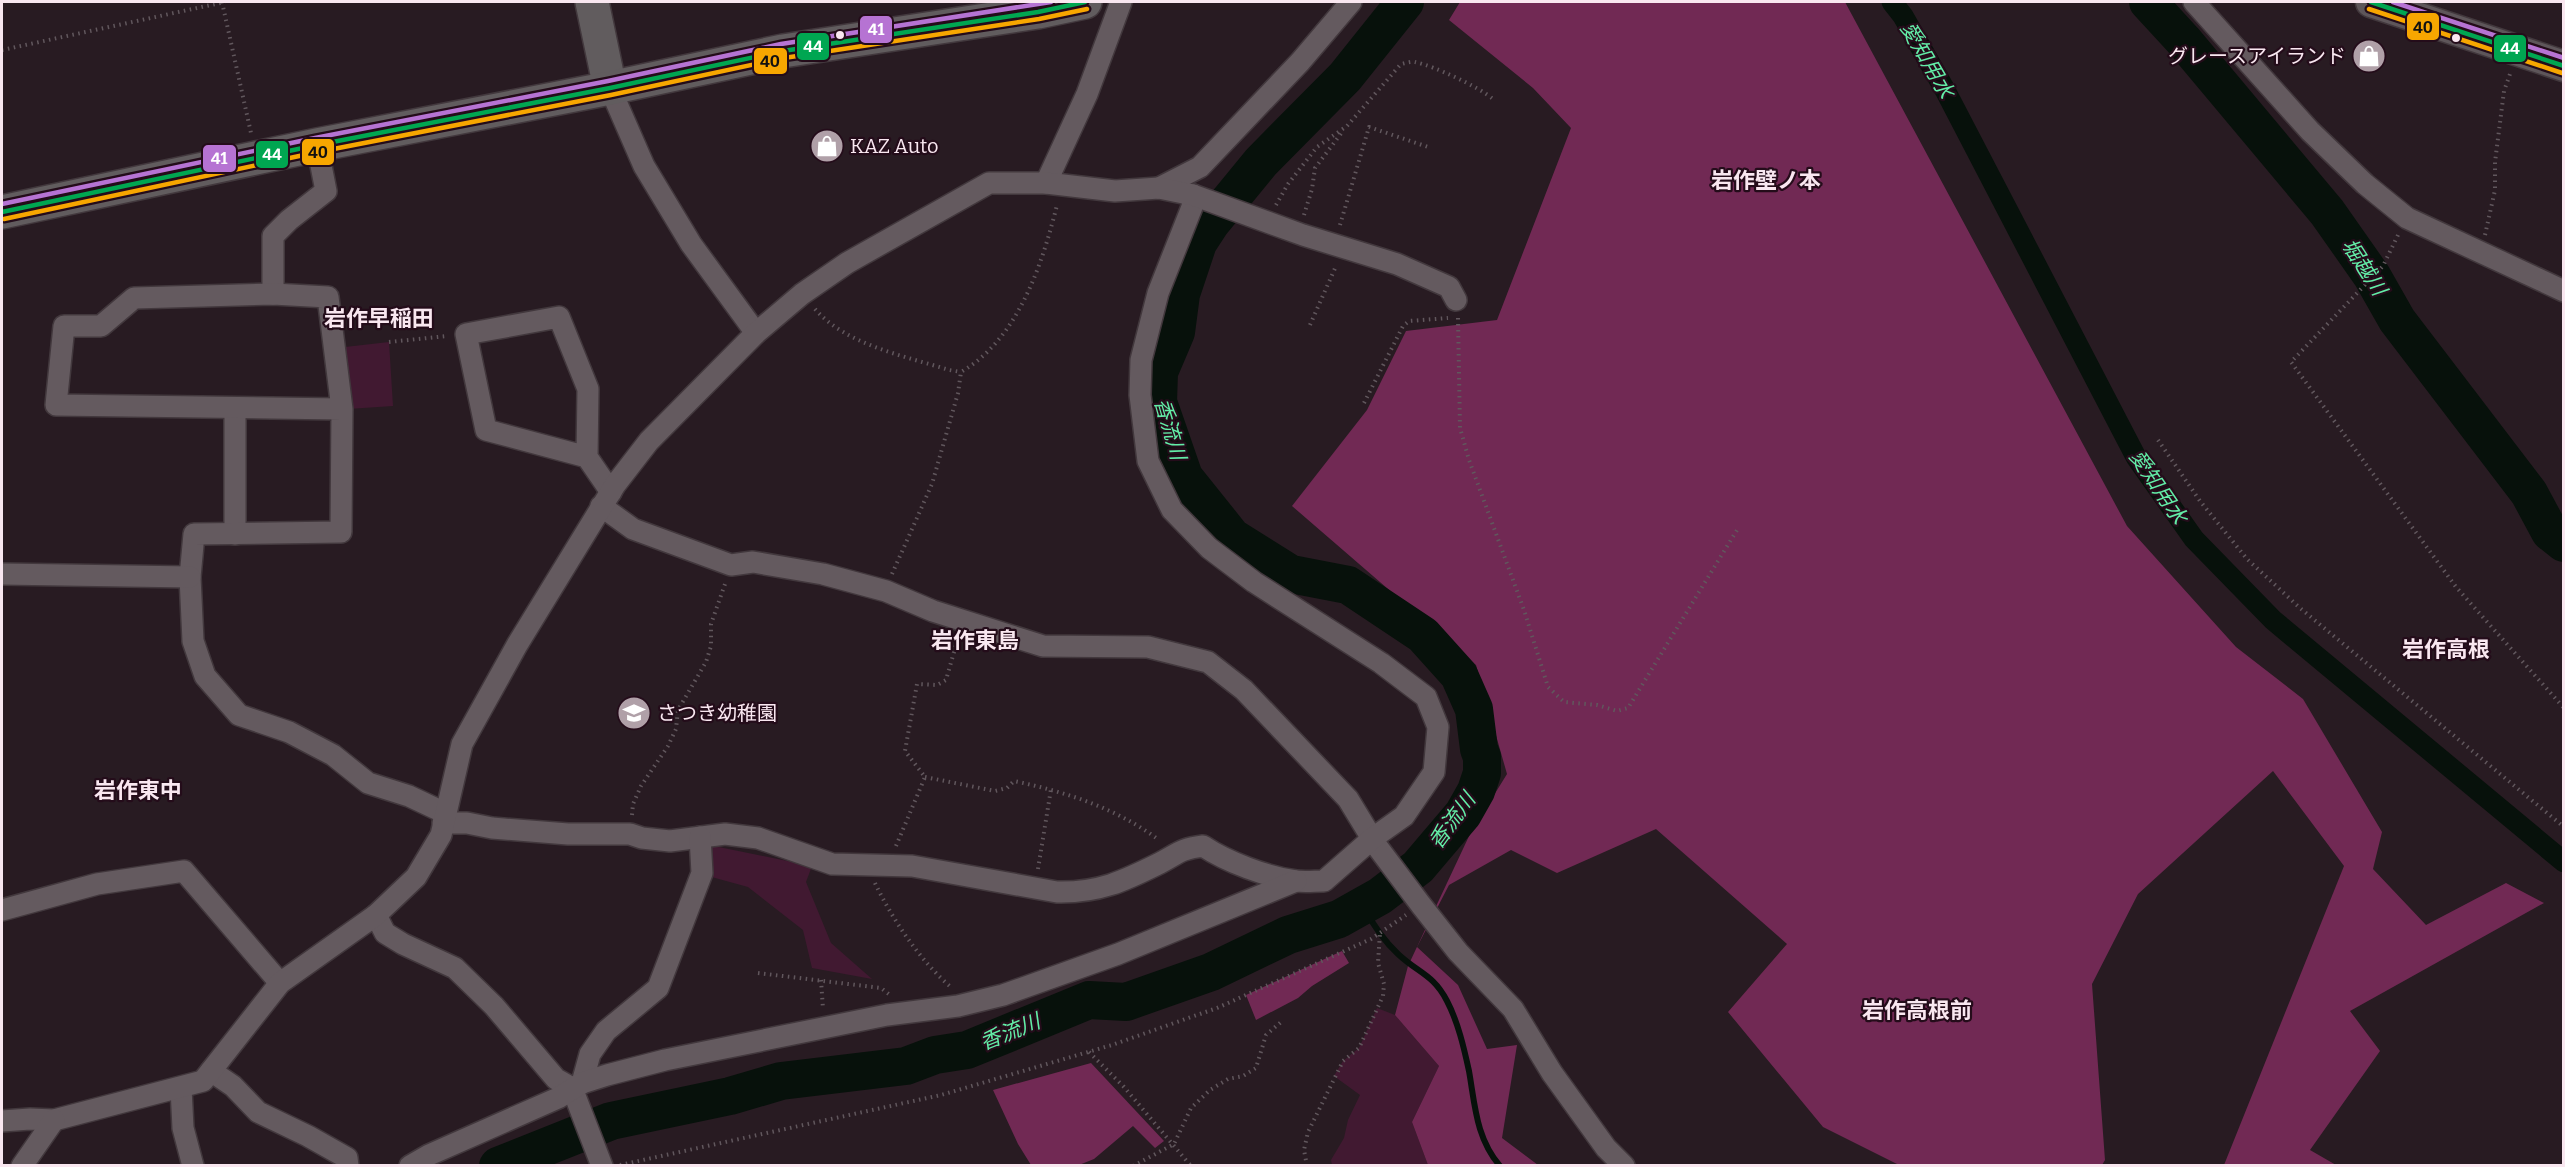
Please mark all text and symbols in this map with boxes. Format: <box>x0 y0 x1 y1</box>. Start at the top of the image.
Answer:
line badge: 40 <box>2406 12 2440 41</box>
line badge: 41 <box>859 15 893 44</box>
water label: 愛知用水 <box>1895 17 1960 105</box>
text: 40 <box>2413 18 2433 37</box>
text: 41 <box>868 20 884 39</box>
unlabelled marker <box>834 29 846 41</box>
line badge: 44 <box>796 32 830 61</box>
unlabelled marker <box>2450 32 2462 44</box>
line badge: 44 <box>2493 34 2527 63</box>
text: 44 <box>803 37 823 56</box>
shop icon: グレースアイランド <box>2351 38 2387 74</box>
text: 44 <box>2500 39 2520 58</box>
place label: グレースアイランド <box>2168 44 2346 68</box>
line badge: 40 <box>753 47 788 75</box>
text: 40 <box>760 52 780 71</box>
shop icon: KAZ Auto <box>809 128 845 164</box>
place label: KAZ Auto <box>850 134 939 158</box>
line badge: 40 <box>301 138 335 166</box>
line badge: 44 <box>255 140 289 169</box>
text: 40 <box>308 143 328 162</box>
line badge: 41 <box>202 144 237 173</box>
text: 44 <box>262 145 282 164</box>
text: 41 <box>211 149 227 168</box>
district label: 岩作壁ノ本 <box>1711 167 1821 194</box>
water label: 堀越川 <box>2336 234 2393 302</box>
district label: 岩作早稲田 <box>324 305 434 332</box>
water label: 香流川 <box>1149 395 1192 465</box>
water label: 愛知用水 <box>2124 445 2193 531</box>
district label: 岩作東島 <box>931 627 1019 654</box>
district label: 岩作高根 <box>2402 636 2490 663</box>
school or university icon: さつき幼稚園 <box>616 695 652 731</box>
place label: さつき幼稚園 <box>657 701 777 725</box>
district label: 岩作東中 <box>94 777 182 804</box>
water label: 香流川 <box>1423 786 1482 854</box>
district label: 岩作高根前 <box>1862 997 1972 1024</box>
water label: 香流川 <box>976 1007 1046 1056</box>

